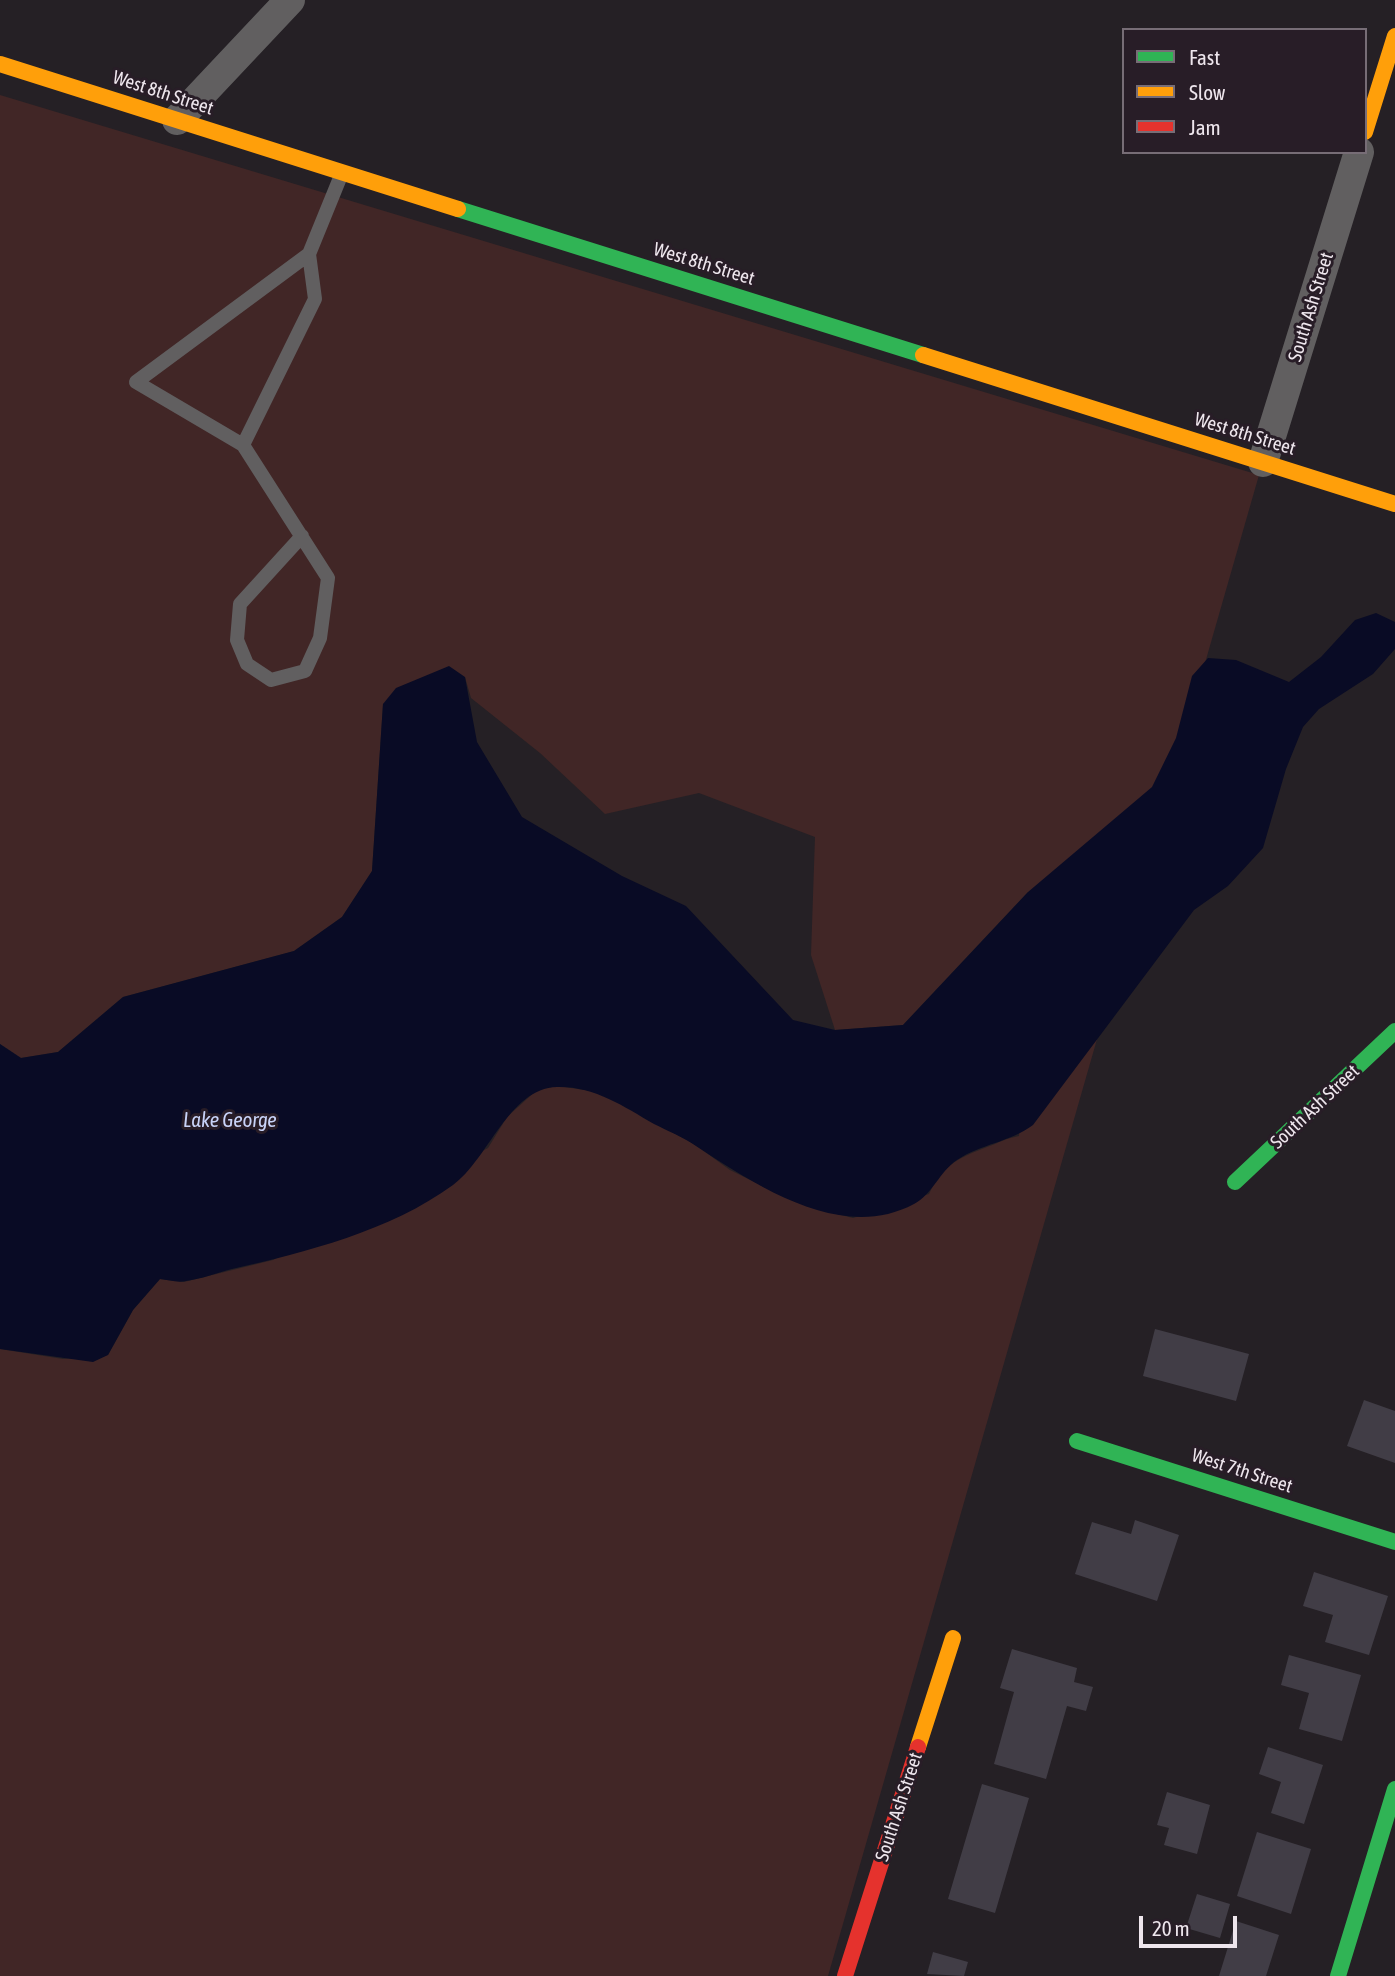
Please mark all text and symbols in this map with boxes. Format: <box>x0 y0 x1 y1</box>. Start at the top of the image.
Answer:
legend <box>1122 28 1367 154</box>
text: Fast <box>1189 45 1220 69</box>
street label: West 8th Street <box>110 66 216 120</box>
text: Slow <box>1189 80 1225 104</box>
text: Jam <box>1189 115 1221 139</box>
street label: West 8th Street <box>651 238 757 290</box>
street label: South Ash Street <box>1284 250 1338 364</box>
street label: West 8th Street <box>1192 408 1298 460</box>
street label: South Ash Street <box>1266 1060 1364 1154</box>
water label: Lake George <box>183 1107 277 1133</box>
street label: West 7th Street <box>1189 1444 1295 1498</box>
street label: South Ash Street <box>871 1750 927 1864</box>
scale bar <box>1143 1902 1241 1946</box>
text: 20 m <box>1152 1916 1190 1940</box>

